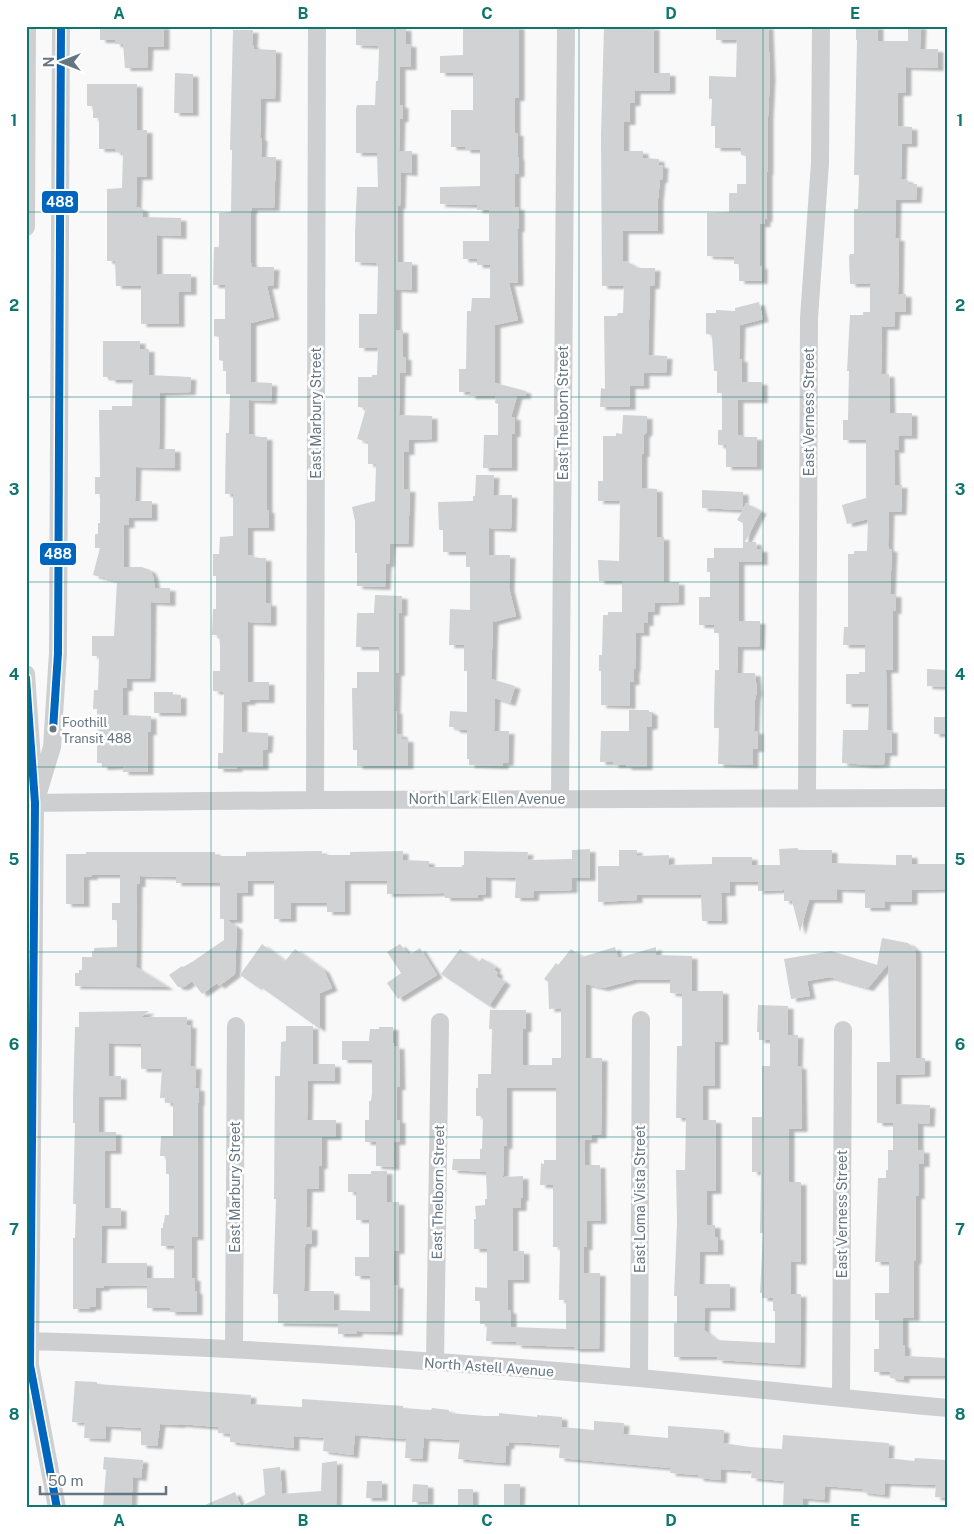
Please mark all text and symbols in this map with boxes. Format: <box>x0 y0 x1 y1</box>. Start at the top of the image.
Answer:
text: A <box>113 4 125 23</box>
text: B <box>298 4 309 23</box>
text: C <box>481 4 493 23</box>
text: D <box>665 4 677 23</box>
text: E <box>850 4 860 23</box>
north arrow <box>38 38 88 88</box>
text: N <box>41 57 57 67</box>
text: 1 <box>11 111 17 130</box>
text: 1 <box>957 111 963 130</box>
line badge: 488 <box>41 190 79 214</box>
text: 488 <box>46 194 74 210</box>
text: 2 <box>9 296 19 315</box>
text: 2 <box>955 296 965 315</box>
street label: East Thelborn Street <box>555 346 571 480</box>
street label: East Marbury Street <box>308 347 324 479</box>
street label: East Verness Street <box>801 348 817 476</box>
text: 3 <box>9 480 19 499</box>
text: 3 <box>955 480 965 499</box>
line badge: 488 <box>39 542 77 566</box>
text: 488 <box>44 546 72 562</box>
text: 4 <box>9 665 20 684</box>
text: 4 <box>955 665 966 684</box>
place label: Foothill Transit 488 <box>62 715 132 746</box>
marker: Foothill Transit 488 <box>48 724 58 734</box>
street label: North Lark Ellen Avenue <box>409 791 565 807</box>
text: 5 <box>9 850 20 869</box>
text: 5 <box>955 850 966 869</box>
text: 6 <box>9 1035 19 1054</box>
text: 6 <box>955 1035 965 1054</box>
street label: East Marbury Street <box>227 1121 243 1253</box>
street label: East Thelborn Street <box>429 1125 447 1259</box>
street label: East Loma Vista Street <box>632 1125 648 1273</box>
street label: East Verness Street <box>834 1150 850 1278</box>
text: 7 <box>9 1220 19 1239</box>
text: 7 <box>955 1220 965 1239</box>
street label: North Astell Avenue <box>424 1354 555 1380</box>
text: 8 <box>9 1405 20 1424</box>
text: 8 <box>955 1405 966 1424</box>
scale bar <box>40 1464 166 1496</box>
text: 50 m <box>48 1472 83 1489</box>
text: A <box>113 1511 125 1530</box>
text: B <box>298 1511 309 1530</box>
text: C <box>481 1511 493 1530</box>
text: D <box>665 1511 677 1530</box>
text: E <box>850 1511 860 1530</box>

